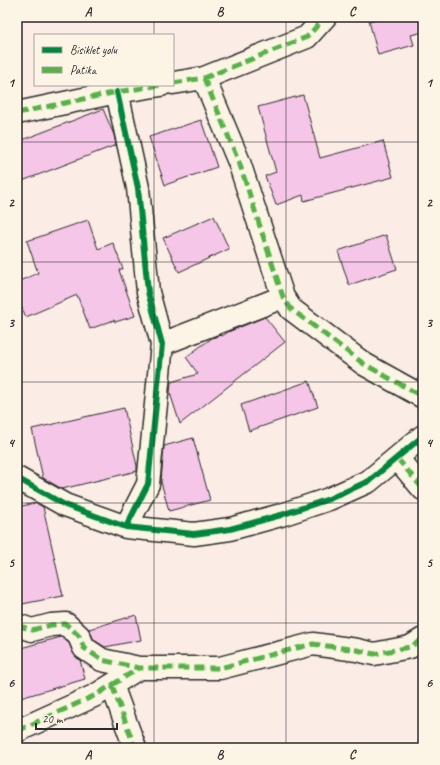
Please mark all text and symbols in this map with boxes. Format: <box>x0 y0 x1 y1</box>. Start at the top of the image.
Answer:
text: A <box>85 4 93 20</box>
text: B <box>217 4 225 20</box>
text: C <box>349 4 357 20</box>
legend <box>34 34 174 86</box>
text: Bisiklet yolu <box>70 42 118 58</box>
text: Patika <box>70 62 97 78</box>
text: 1 <box>8 75 16 91</box>
text: 1 <box>426 75 434 91</box>
text: 2 <box>8 195 15 211</box>
text: 2 <box>426 195 433 211</box>
text: 3 <box>8 315 15 331</box>
text: 3 <box>426 315 433 331</box>
text: 4 <box>8 435 16 451</box>
text: 4 <box>426 435 434 451</box>
text: 5 <box>8 555 15 571</box>
text: 5 <box>426 555 433 571</box>
text: 6 <box>8 675 15 691</box>
text: 6 <box>426 675 433 691</box>
scale bar <box>36 705 117 731</box>
text: 20 m <box>42 711 64 727</box>
text: A <box>85 747 93 763</box>
text: B <box>217 747 225 763</box>
text: C <box>349 747 357 763</box>

